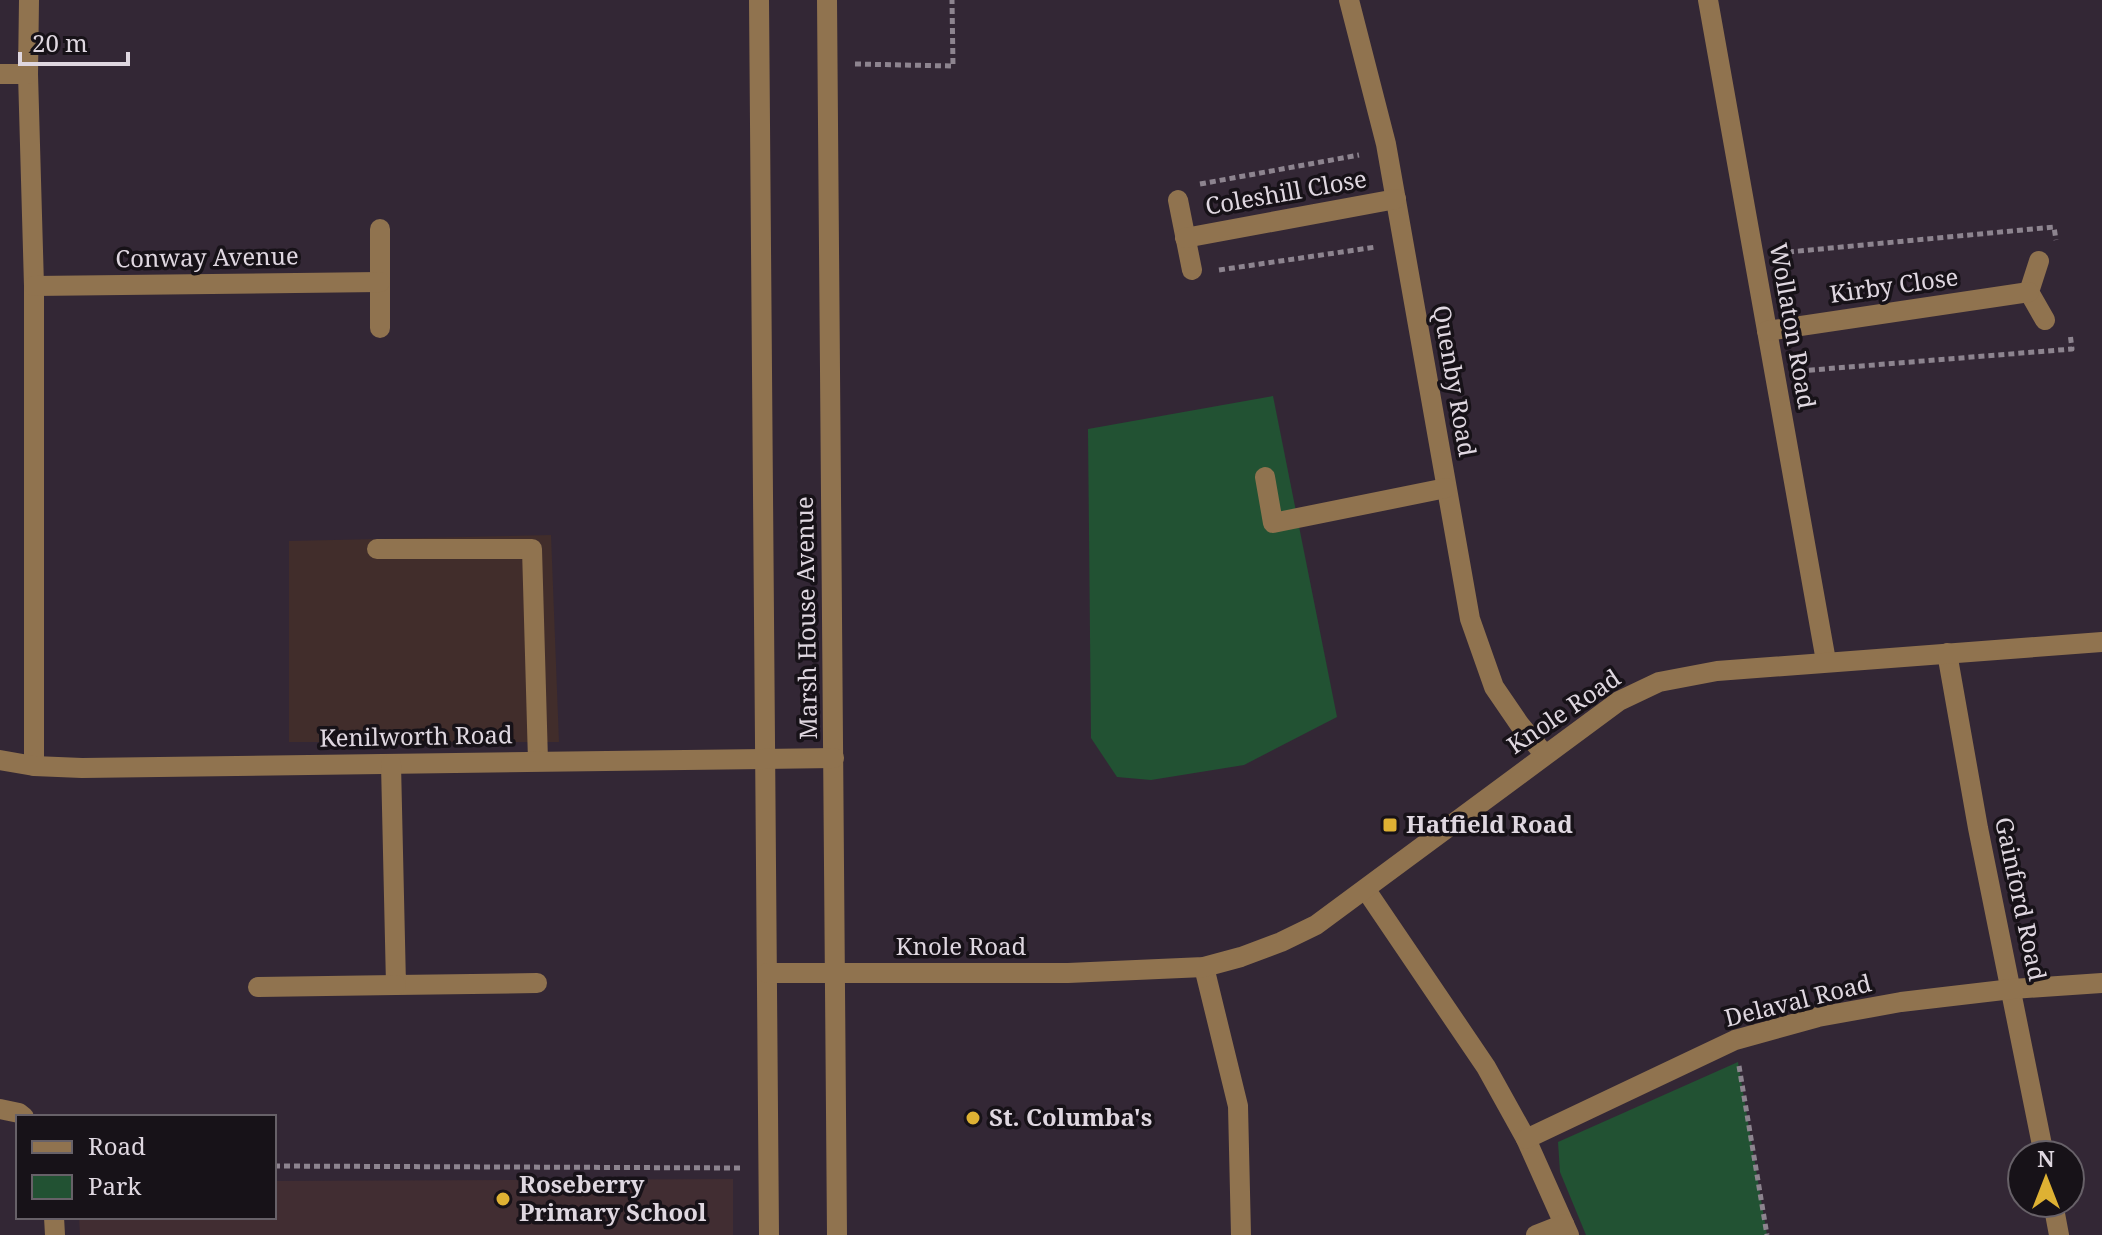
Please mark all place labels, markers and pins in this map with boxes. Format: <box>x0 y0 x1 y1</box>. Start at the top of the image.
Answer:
place label: Hatfield Road <box>1406 807 1573 840</box>
marker: Hatfield Road <box>1381 816 1399 834</box>
place label: St. Columba's <box>989 1100 1152 1133</box>
marker: St. Columba's <box>964 1109 982 1127</box>
place label: Roseberry Primary School <box>519 1167 707 1228</box>
marker: Roseberry Primary School <box>494 1190 512 1208</box>

